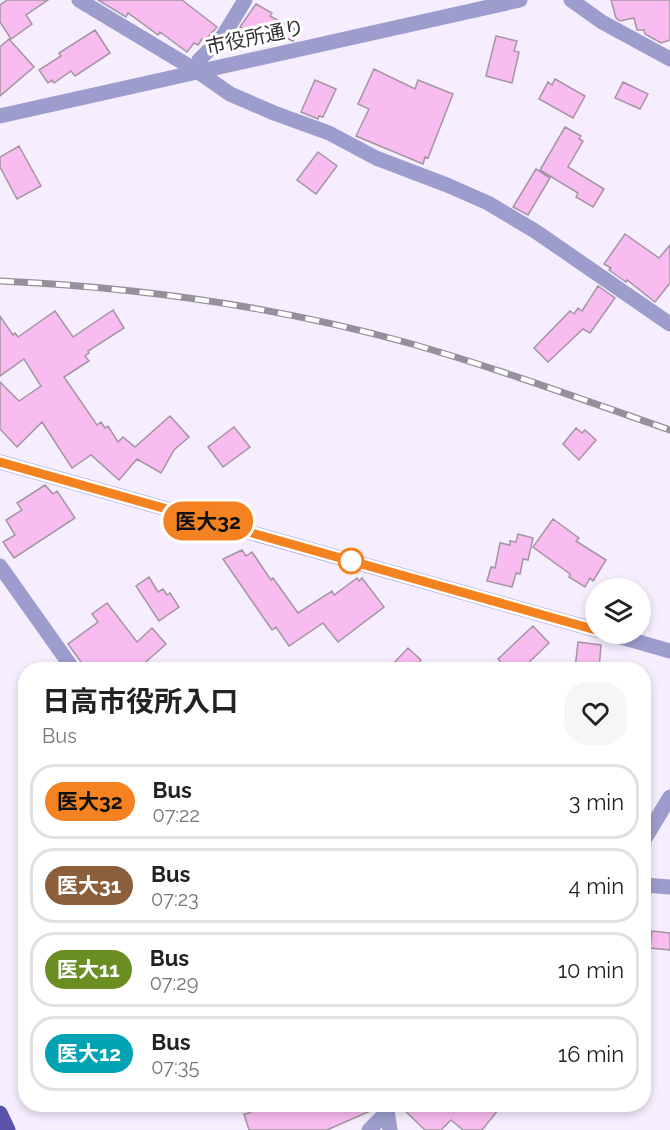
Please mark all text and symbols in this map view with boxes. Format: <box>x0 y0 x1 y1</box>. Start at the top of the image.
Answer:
street label: 市役所通り <box>204 15 306 59</box>
line badge: 医大32 <box>166 502 250 540</box>
text: 医大32 <box>175 509 241 534</box>
unlabelled marker <box>338 548 364 574</box>
map controls <box>585 578 651 644</box>
button: layers <box>585 578 651 644</box>
button: heart <box>564 682 627 745</box>
text: 日高市役所入口 <box>42 685 238 718</box>
text: Bus <box>42 724 77 748</box>
text: Bus <box>153 777 192 803</box>
text: 医大32 <box>57 789 123 814</box>
text: 3 min <box>569 789 624 815</box>
text: 07:22 <box>153 803 200 827</box>
text: Bus <box>151 861 190 887</box>
text: 医大31 <box>57 873 121 898</box>
text: 4 min <box>569 873 624 899</box>
text: 07:23 <box>151 887 199 911</box>
text: Bus <box>150 945 189 971</box>
text: 医大11 <box>57 957 120 982</box>
text: 10 min <box>558 957 624 983</box>
text: 07:29 <box>150 971 198 995</box>
text: Bus <box>151 1029 191 1055</box>
text: 医大12 <box>57 1041 121 1066</box>
text: 16 min <box>558 1041 624 1067</box>
text: 07:35 <box>151 1055 199 1079</box>

